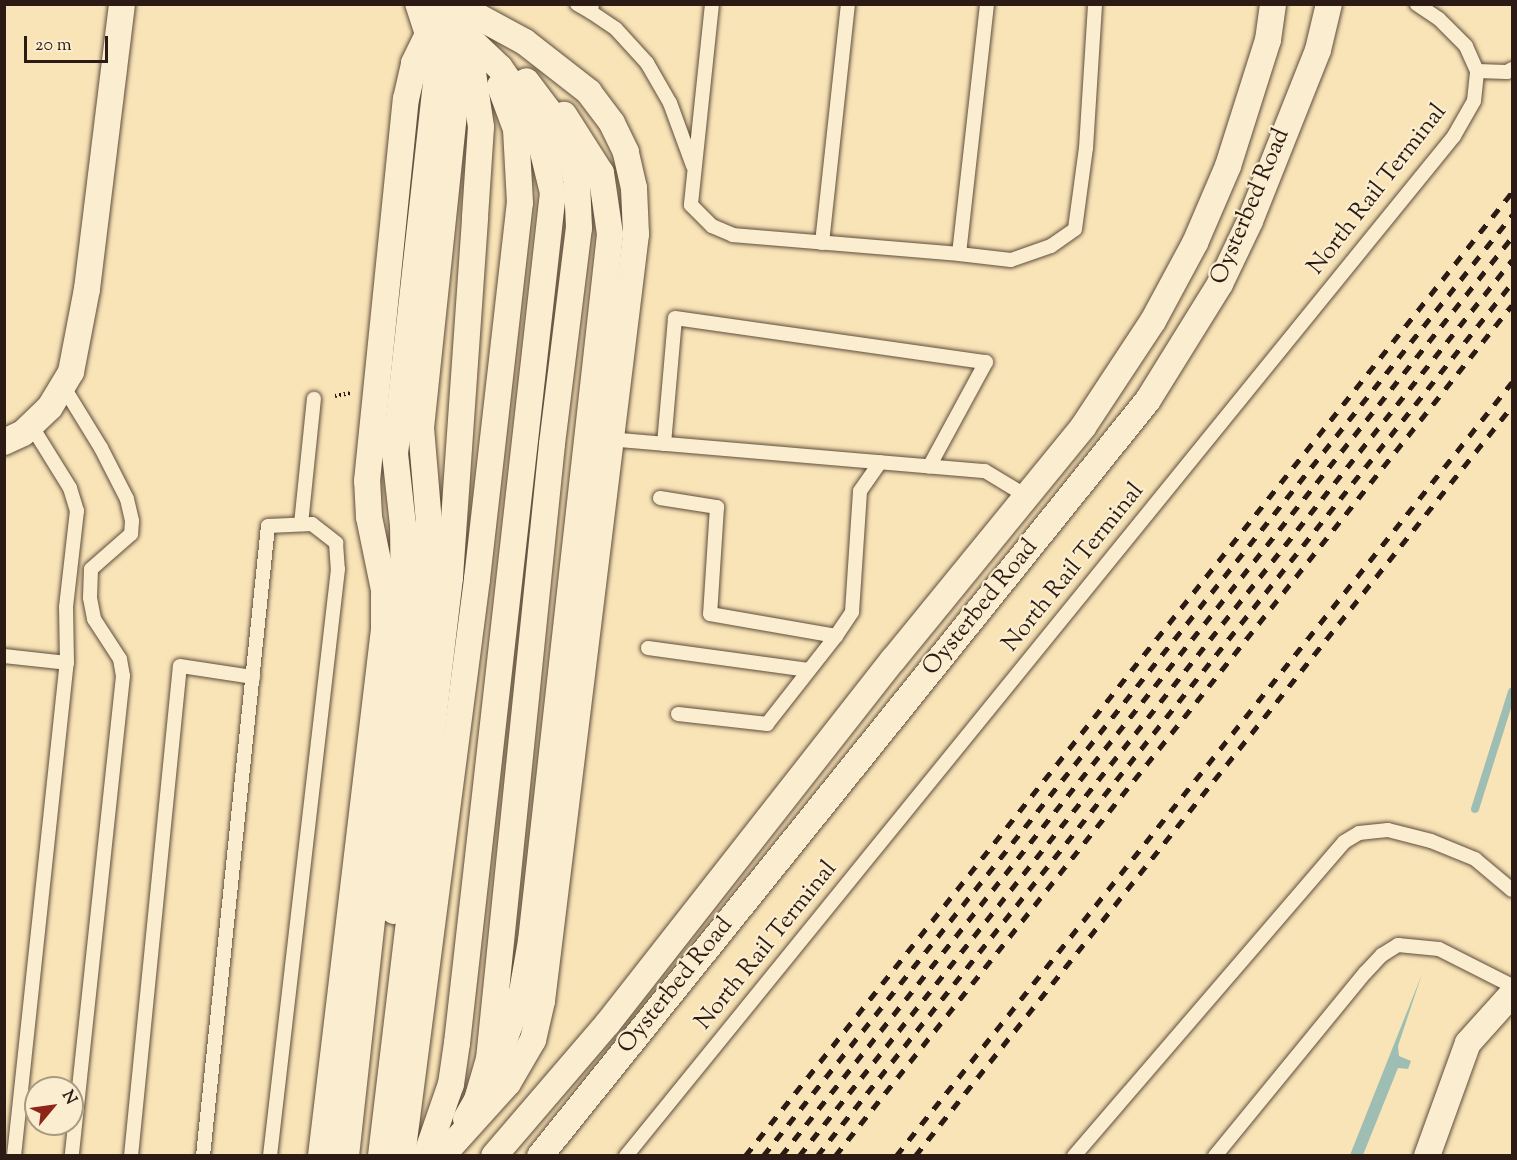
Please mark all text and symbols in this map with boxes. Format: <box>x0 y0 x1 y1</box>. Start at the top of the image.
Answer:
scale bar <box>27 24 111 62</box>
text: 20 m <box>35 33 72 59</box>
street label: North Rail Terminal <box>1302 99 1454 281</box>
street label: Oysterbed Road <box>1205 125 1297 289</box>
street label: North Rail Terminal <box>997 478 1151 658</box>
street label: Oysterbed Road <box>917 534 1045 682</box>
street label: North Rail Terminal <box>690 856 844 1036</box>
street label: Oysterbed Road <box>612 912 740 1060</box>
north arrow <box>24 1076 84 1136</box>
text: N <box>55 1087 82 1109</box>

